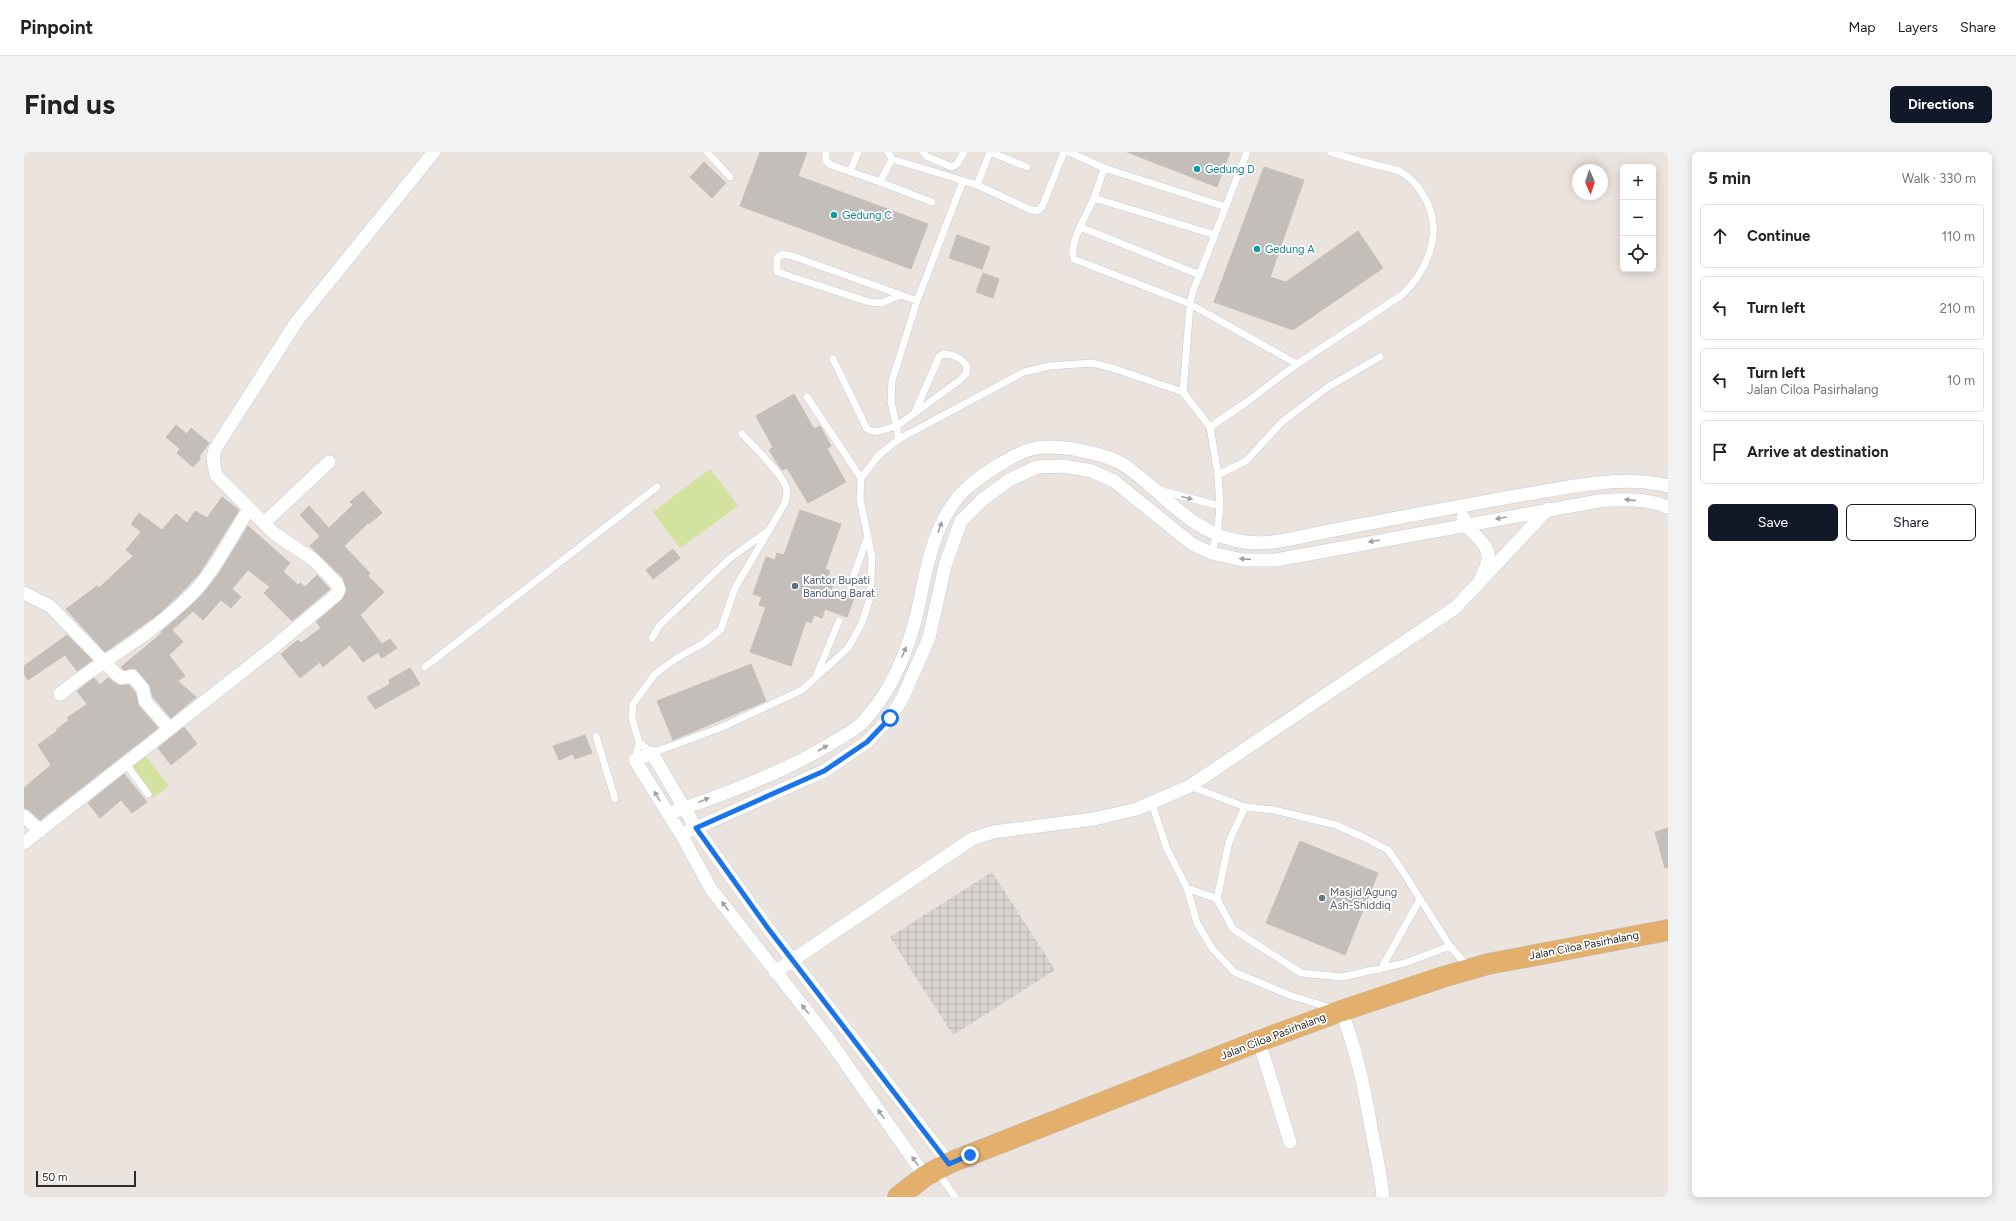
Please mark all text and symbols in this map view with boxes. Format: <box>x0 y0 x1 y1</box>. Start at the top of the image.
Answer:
text: Pinpoint <box>20 16 93 39</box>
text: Map <box>1848 19 1876 36</box>
text: Layers <box>1898 19 1938 36</box>
text: Share <box>1960 19 1996 36</box>
button: Directions <box>1890 86 1992 123</box>
text: Find us <box>24 87 115 121</box>
place label: Gedung D <box>1205 163 1255 176</box>
marker: Gedung D <box>1192 164 1202 174</box>
north arrow <box>1572 164 1608 200</box>
map controls <box>1620 164 1656 272</box>
button: + <box>1620 164 1656 200</box>
text: 5 min <box>1708 168 1751 188</box>
text: Walk · 330 m <box>1902 171 1976 186</box>
button: − <box>1620 200 1656 236</box>
place label: Gedung C <box>842 209 892 222</box>
marker: Gedung C <box>829 210 839 220</box>
icon: ahead <box>1709 225 1731 247</box>
text: Continue <box>1747 227 1810 245</box>
text: 110 m <box>1942 229 1975 244</box>
button: locate <box>1620 236 1656 272</box>
place label: Gedung A <box>1265 243 1315 256</box>
marker: Gedung A <box>1252 244 1262 254</box>
icon: left <box>1709 297 1731 319</box>
text: Turn left <box>1747 299 1805 317</box>
text: 210 m <box>1940 301 1975 316</box>
text: Turn left <box>1747 364 1805 382</box>
icon: left <box>1709 369 1731 391</box>
text: 10 m <box>1947 373 1975 388</box>
text: Jalan Ciloa Pasirhalang <box>1747 382 1879 397</box>
icon: arrive <box>1709 441 1731 463</box>
text: Arrive at destination <box>1747 443 1888 461</box>
one-way arrow <box>1182 495 1194 501</box>
one-way arrow <box>1624 497 1636 503</box>
button: Save <box>1708 504 1838 541</box>
button: Share <box>1846 504 1976 541</box>
one-way arrow <box>1495 515 1508 521</box>
one-way arrow <box>937 521 943 533</box>
one-way arrow <box>1367 538 1380 544</box>
one-way arrow <box>1239 556 1251 563</box>
place label: Kantor Bupati Bandung Barat <box>803 574 875 600</box>
marker: Kantor Bupati Bandung Barat <box>790 581 800 591</box>
one-way arrow <box>901 646 907 657</box>
route start <box>881 709 899 727</box>
one-way arrow <box>817 745 829 752</box>
one-way arrow <box>653 790 660 802</box>
one-way arrow <box>699 797 711 803</box>
place label: Masjid Agung Ash-Shiddiq <box>1330 886 1397 912</box>
marker: Masjid Agung Ash-Shiddiq <box>1317 893 1327 903</box>
one-way arrow <box>720 901 729 912</box>
street label: Jalan Ciloa Pasirhalang <box>1528 928 1640 963</box>
one-way arrow <box>800 1003 809 1014</box>
street label: Jalan Ciloa Pasirhalang <box>1219 1010 1328 1063</box>
one-way arrow <box>877 1108 885 1119</box>
route end <box>961 1146 979 1164</box>
one-way arrow <box>910 1155 919 1166</box>
scale bar <box>36 1169 136 1188</box>
text: 50 m <box>42 1171 67 1184</box>

